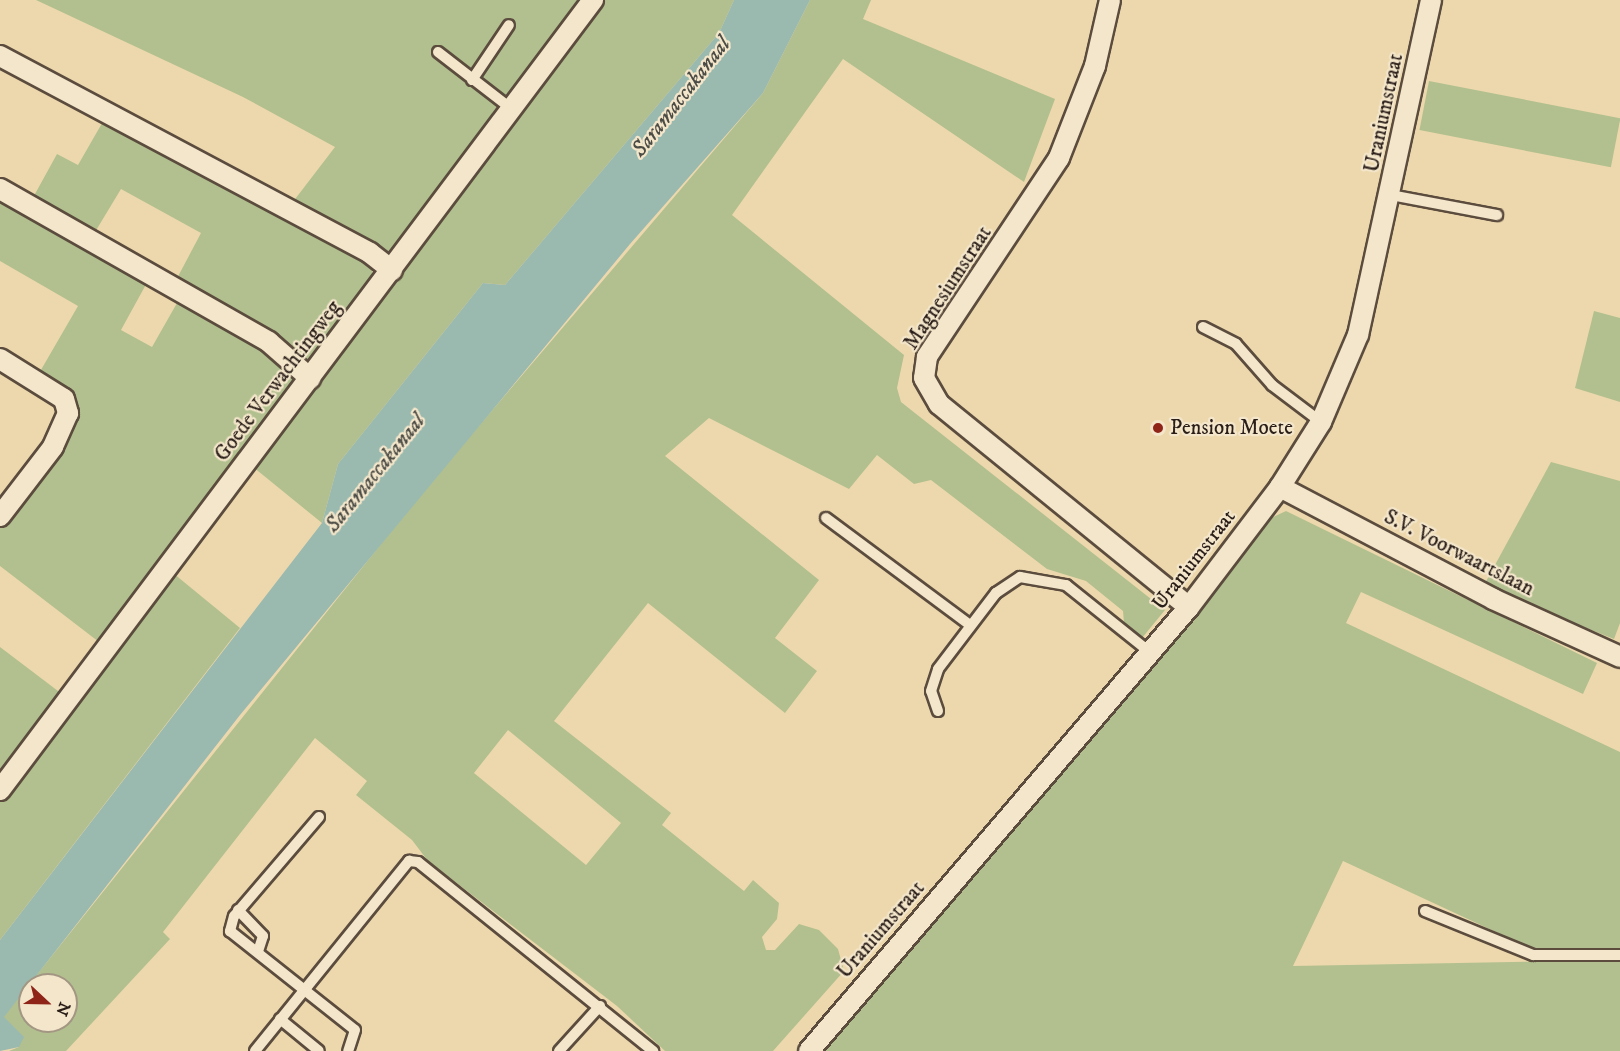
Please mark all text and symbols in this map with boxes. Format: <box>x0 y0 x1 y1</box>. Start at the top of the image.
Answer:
water label: Saramaccakanaal <box>626 32 736 162</box>
street label: Uraniumstraat <box>1359 51 1409 175</box>
street label: Magnesiumstraat <box>899 221 997 355</box>
street label: Goede Verwachtingweg <box>209 296 347 466</box>
water label: Saramaccakanaal <box>319 408 431 538</box>
place label: Pension Moete <box>1170 415 1293 441</box>
marker: Pension Moete <box>1151 421 1165 435</box>
street label: S.V. Voorwaartslaan <box>1380 504 1538 602</box>
street label: Uraniumstraat <box>1147 505 1241 615</box>
street label: Uraniumstraat <box>832 876 930 984</box>
north arrow <box>18 973 78 1033</box>
text: N <box>51 999 75 1019</box>

